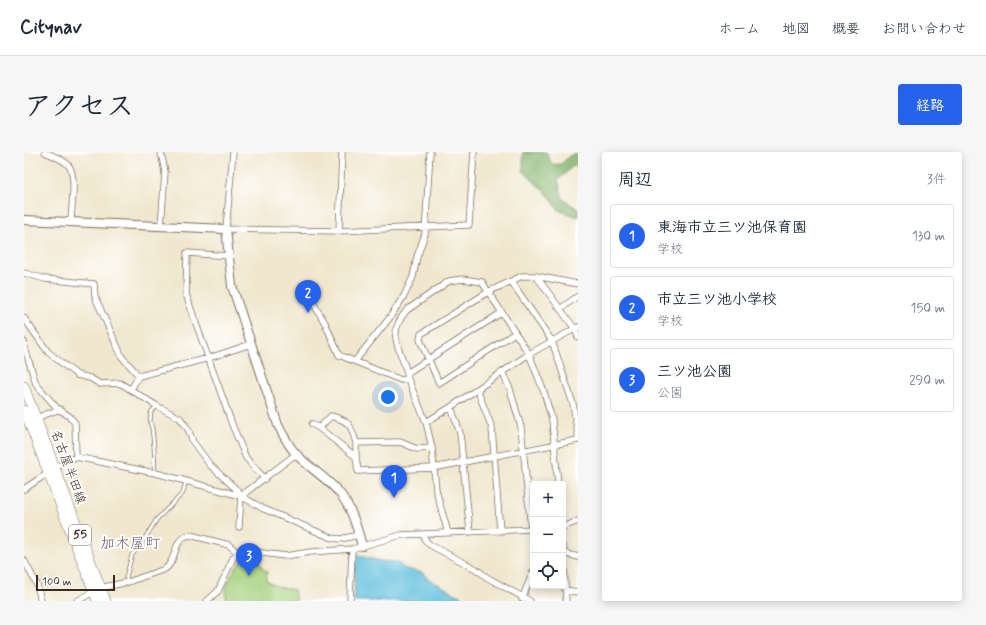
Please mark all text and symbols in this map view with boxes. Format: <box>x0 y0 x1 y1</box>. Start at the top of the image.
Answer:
text: Citynav <box>20 15 82 40</box>
text: ホーム <box>719 20 760 38</box>
text: 地図 <box>782 20 810 38</box>
text: 概要 <box>832 20 860 38</box>
text: お問い合わせ <box>882 20 966 38</box>
button: 経路 <box>898 84 962 125</box>
text: アクセス <box>24 89 134 126</box>
text: 周辺 <box>618 169 652 191</box>
text: 3件 <box>927 171 946 188</box>
text: 東海市立三ツ池保育園 <box>657 218 807 238</box>
text: 1 <box>629 228 635 245</box>
text: 130 m <box>912 228 945 245</box>
text: 学校 <box>657 241 683 258</box>
pin: 2 <box>295 280 321 313</box>
text: 市立三ツ池小学校 <box>657 290 777 310</box>
text: 2 <box>629 300 635 317</box>
text: 150 m <box>911 300 945 317</box>
text: 学校 <box>657 313 683 330</box>
text: 三ツ池公園 <box>657 362 732 382</box>
text: 3 <box>629 372 635 389</box>
text: 290 m <box>909 372 945 389</box>
text: 公園 <box>657 385 683 402</box>
your location <box>378 387 398 407</box>
street label: 名古屋半田線 <box>47 427 90 507</box>
pin: 1 <box>381 465 407 498</box>
map controls <box>530 481 566 589</box>
button: + <box>530 481 566 517</box>
button: − <box>530 517 566 553</box>
road number: 55 <box>69 525 91 545</box>
district label: 加木屋町 <box>100 534 161 554</box>
pin: 3 <box>236 543 262 576</box>
button: locate <box>530 553 566 589</box>
scale bar <box>36 573 115 592</box>
text: 100 m <box>42 575 72 589</box>

